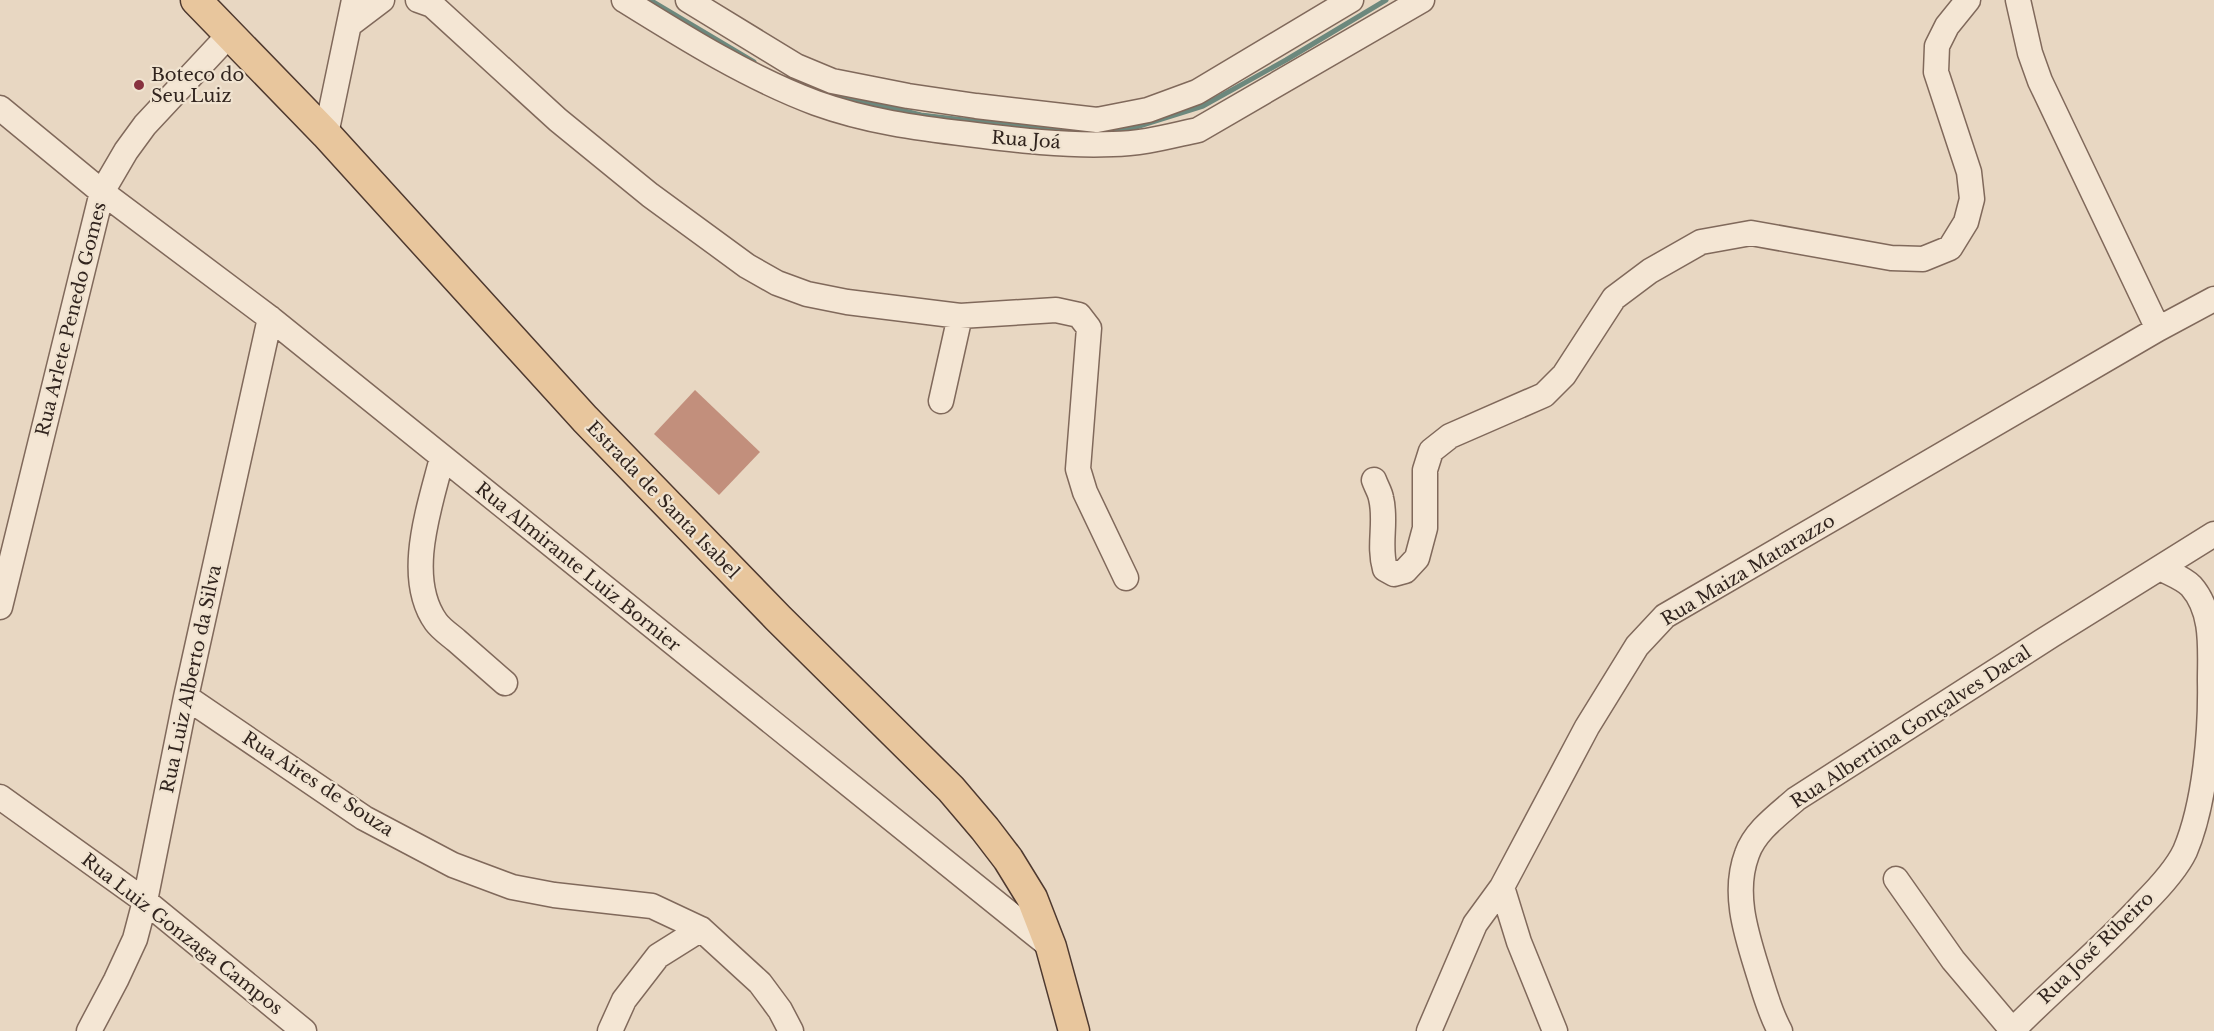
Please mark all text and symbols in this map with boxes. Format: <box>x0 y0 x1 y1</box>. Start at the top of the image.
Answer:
place label: Boteco do Seu Luiz <box>151 64 244 107</box>
marker: Boteco do Seu Luiz <box>132 78 146 92</box>
street label: Rua Joá <box>991 127 1061 153</box>
street label: Rua Arlete Penedo Gomes <box>31 200 111 438</box>
street label: Estrada de Santa Isabel <box>582 417 744 583</box>
street label: Rua Almirante Luiz Bornier <box>471 478 685 657</box>
street label: Rua Maiza Matarazzo <box>1657 509 1839 631</box>
street label: Rua Luiz Alberto da Silva <box>156 563 226 795</box>
street label: Rua Albertina Gonçalves Dacal <box>1787 641 2035 813</box>
street label: Rua Aires de Souza <box>238 727 398 841</box>
street label: Rua Luiz Gonzaga Campos <box>77 849 287 1019</box>
street label: Rua José Ribeiro <box>2034 887 2158 1009</box>

